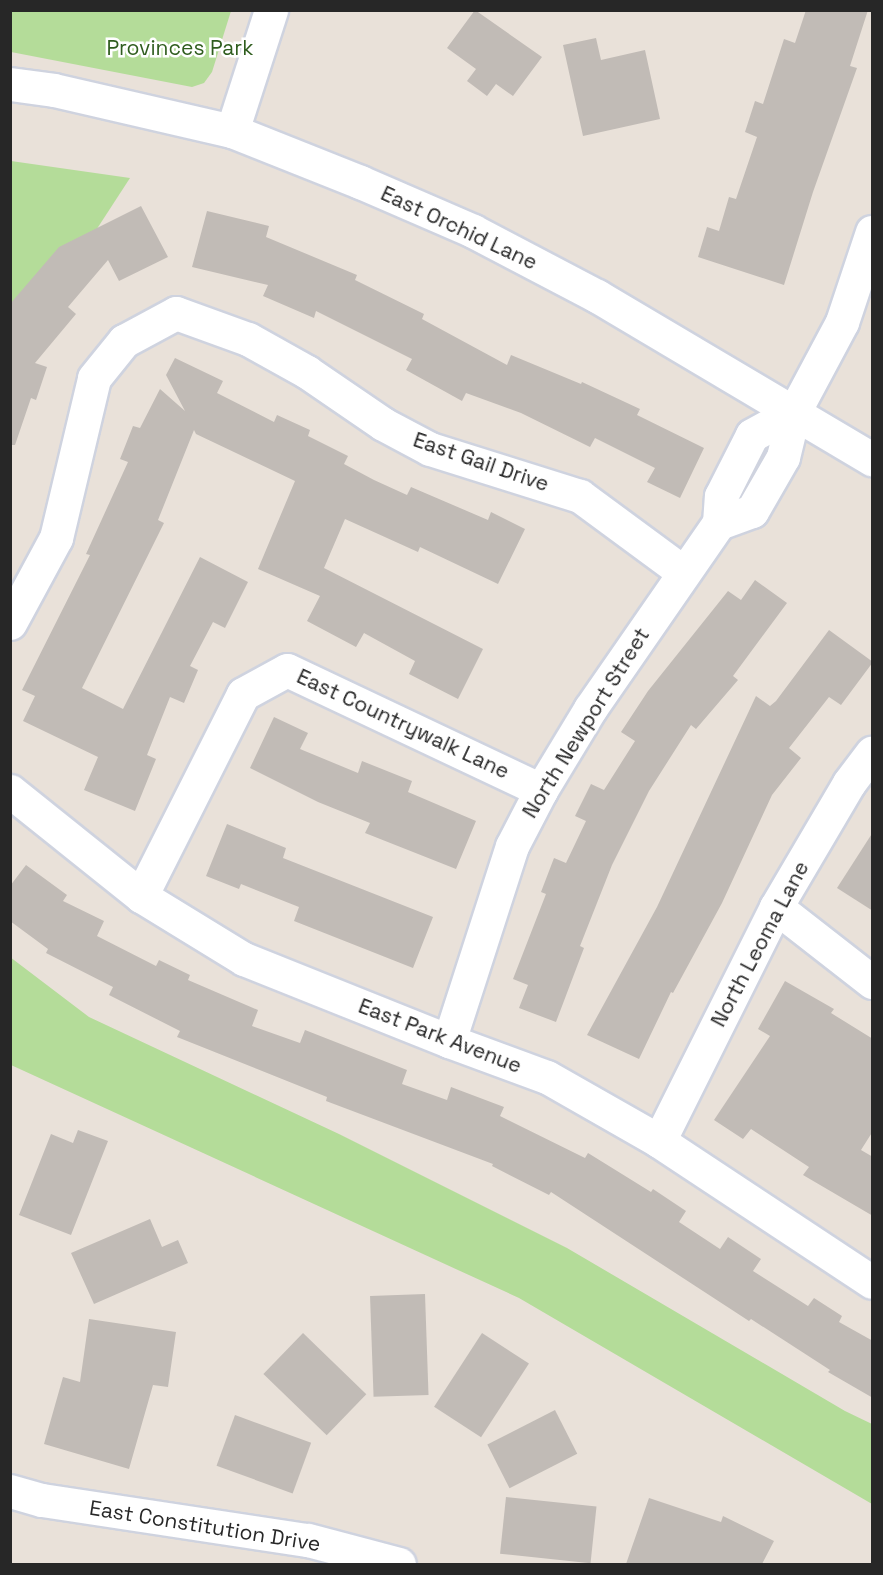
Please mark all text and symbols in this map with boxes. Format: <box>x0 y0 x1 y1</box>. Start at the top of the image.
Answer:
park label: Provinces Park <box>106 35 254 61</box>
street label: East Orchid Lane <box>377 181 541 275</box>
street label: East Gail Drive <box>410 427 552 497</box>
street label: North Newport Street <box>517 623 655 823</box>
street label: East Countrywalk Lane <box>293 664 513 784</box>
street label: North Leoma Lane <box>706 857 814 1031</box>
street label: East Park Avenue <box>355 993 525 1079</box>
street label: East Constitution Drive <box>88 1495 322 1557</box>

